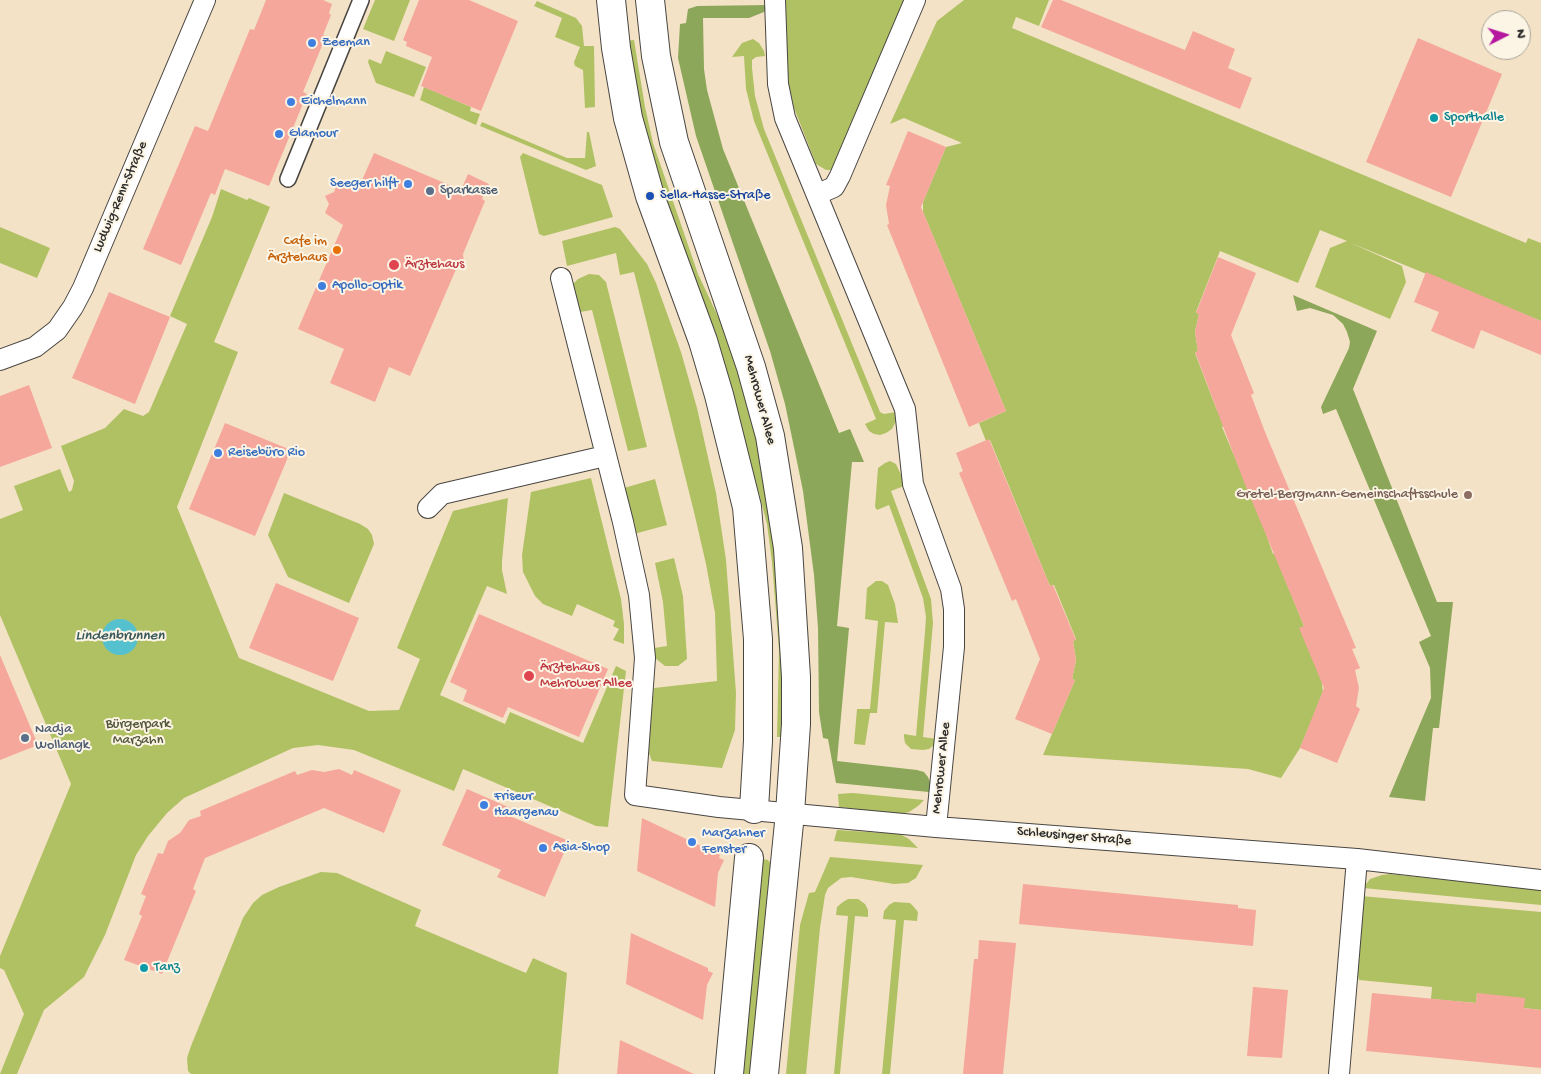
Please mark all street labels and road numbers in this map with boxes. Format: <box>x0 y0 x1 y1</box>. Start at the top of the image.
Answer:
street label: Ludwig-Renn-Straße <box>90 139 152 255</box>
street label: Mehrower Allee <box>739 353 779 447</box>
street label: Mehrower Allee <box>929 721 955 815</box>
street label: Schleusinger Straße <box>1016 824 1132 850</box>

